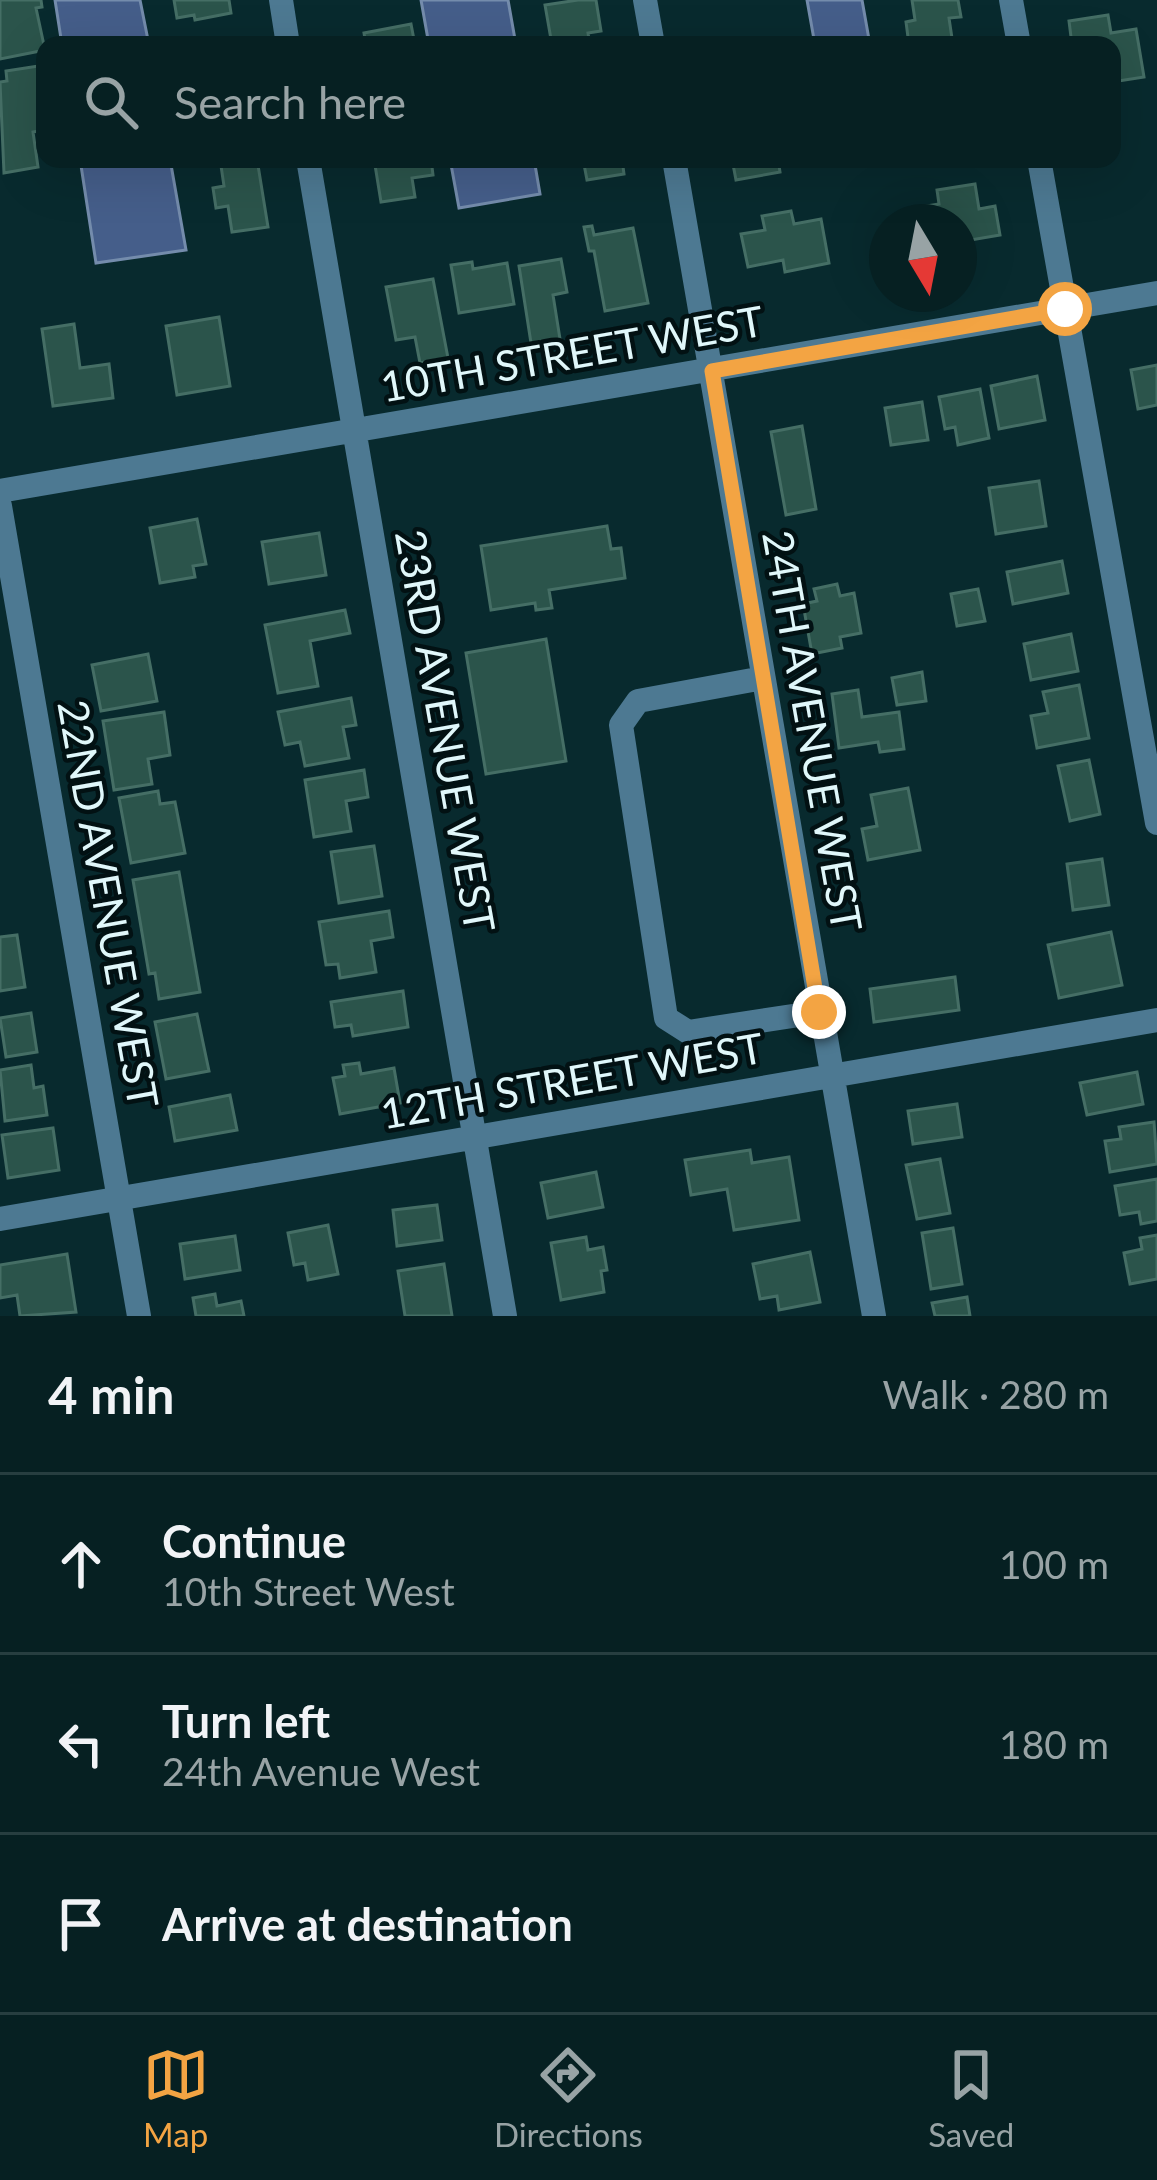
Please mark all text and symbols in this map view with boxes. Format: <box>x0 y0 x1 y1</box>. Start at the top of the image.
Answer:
search box <box>36 36 1121 168</box>
icon: search <box>78 69 144 135</box>
text: Search here <box>174 75 406 129</box>
north arrow <box>869 204 977 312</box>
route start <box>1038 282 1092 336</box>
street label: 10TH STREET WEST <box>377 295 767 411</box>
street label: 23RD AVENUE WEST <box>386 526 506 936</box>
street label: 24TH AVENUE WEST <box>753 526 873 936</box>
street label: 22ND AVENUE WEST <box>48 696 170 1112</box>
route end <box>792 985 846 1039</box>
street label: 12TH STREET WEST <box>377 1022 767 1138</box>
text: 4 min <box>48 1364 174 1425</box>
text: Walk · 280 m <box>882 1371 1109 1417</box>
text: Continue <box>162 1514 346 1568</box>
icon: ahead <box>48 1531 114 1597</box>
text: 100 m <box>999 1541 1109 1587</box>
text: 10th Street West <box>162 1568 455 1614</box>
text: Turn left <box>162 1694 330 1748</box>
icon: left <box>48 1711 114 1777</box>
text: 180 m <box>999 1721 1109 1767</box>
text: 24th Avenue West <box>162 1748 480 1794</box>
icon: arrive <box>48 1891 114 1957</box>
text: Arrive at destination <box>162 1897 573 1951</box>
tab: Map <box>143 2042 209 2154</box>
tab: Directions <box>494 2042 643 2154</box>
tab: Saved <box>928 2042 1014 2154</box>

